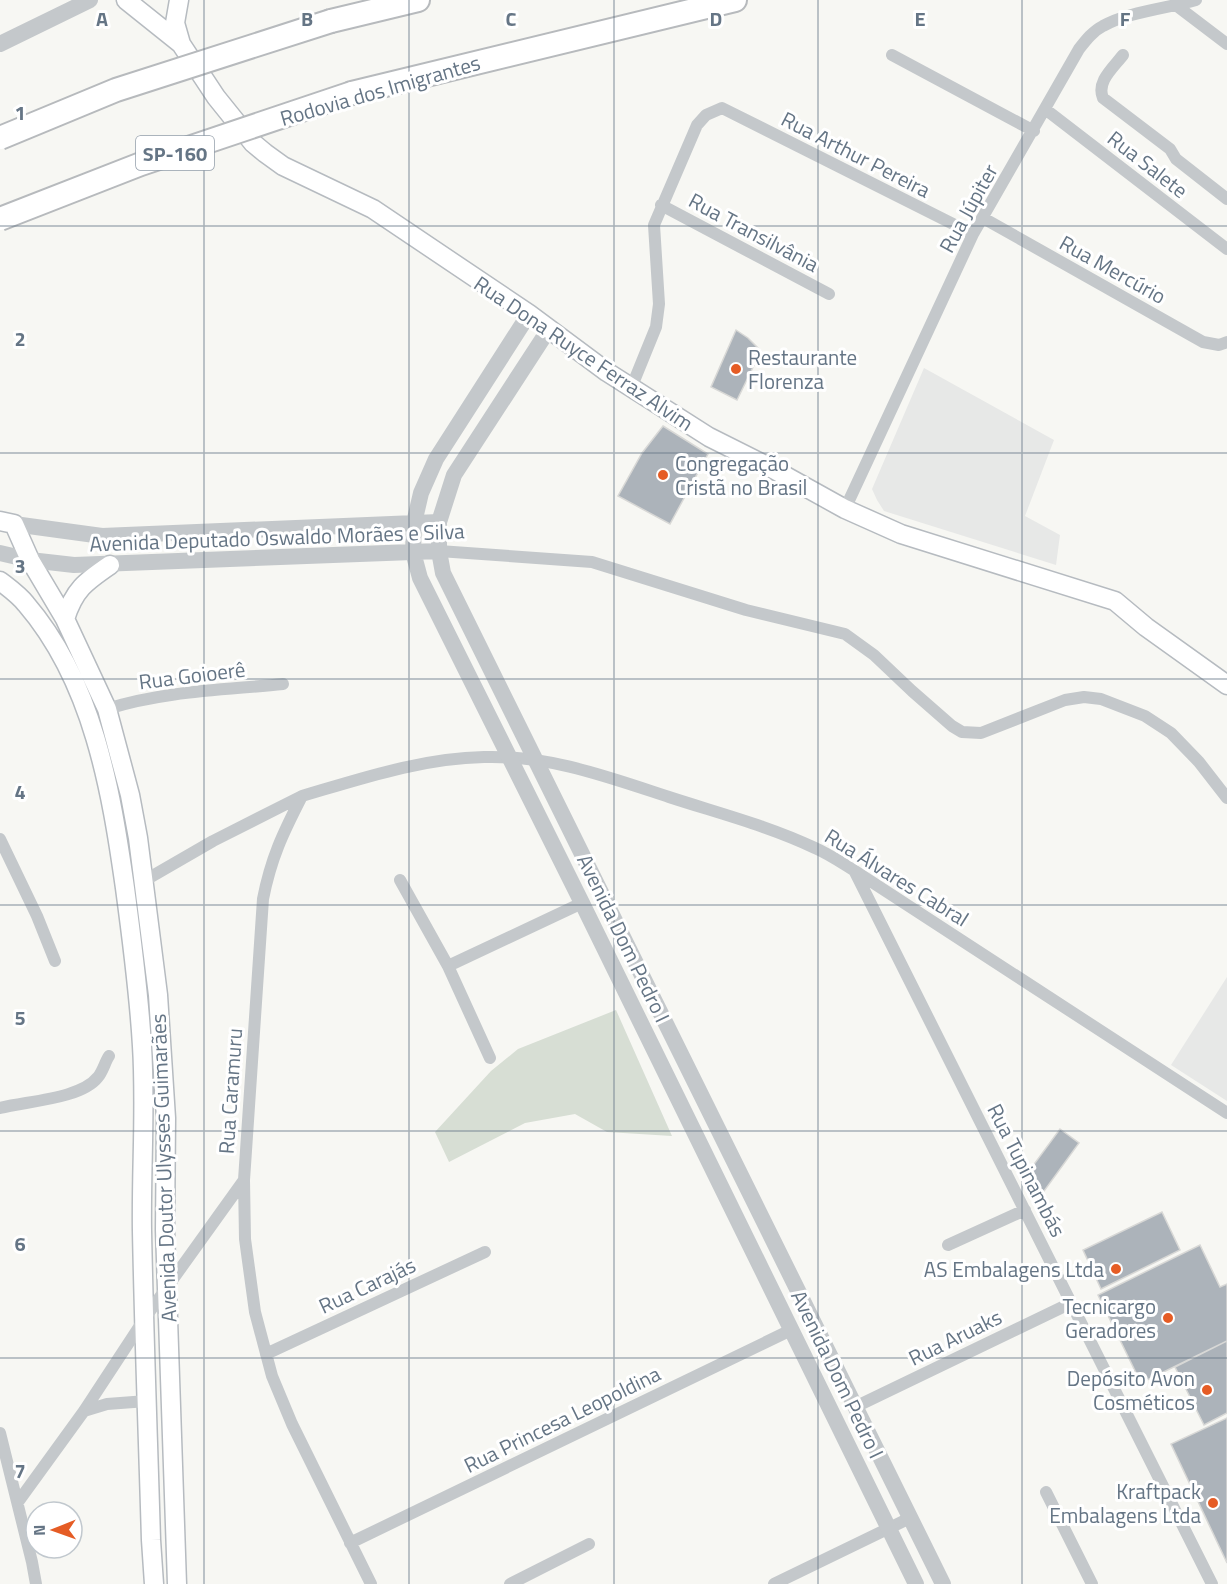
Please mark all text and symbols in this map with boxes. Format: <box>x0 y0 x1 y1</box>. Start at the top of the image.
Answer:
text: A <box>96 3 108 34</box>
text: B <box>301 3 313 34</box>
text: C <box>506 3 517 34</box>
text: D <box>710 3 722 34</box>
text: E <box>914 3 926 34</box>
text: F <box>1120 3 1131 34</box>
street label: Rodovia dos Imigrantes <box>276 46 484 134</box>
text: 1 <box>14 97 26 128</box>
street label: Rua Arthur Pereira <box>776 103 937 206</box>
street label: Rua Salete <box>1101 122 1195 206</box>
road number: SP-160 <box>136 136 214 170</box>
street label: Rua Júpiter <box>930 158 1006 258</box>
street label: Rua Transilvânia <box>683 184 825 280</box>
street label: Rua Mercúrio <box>1054 226 1172 312</box>
street label: Rua Dona Ruyce Ferraz Alvim <box>468 267 700 439</box>
text: 2 <box>14 323 26 354</box>
place label: Restaurante Florenza <box>748 341 857 397</box>
marker: Restaurante Florenza <box>729 362 743 376</box>
place label: Congregação Cristã no Brasil <box>675 447 807 503</box>
marker: Congregação Cristã no Brasil <box>656 468 670 482</box>
street label: Avenida Deputado Oswaldo Morães e Silva <box>89 514 466 560</box>
text: 3 <box>14 550 26 581</box>
street label: Rua Goioerê <box>137 653 247 697</box>
text: 4 <box>14 776 26 807</box>
street label: Rua Álvares Cabral <box>819 820 975 934</box>
street label: Avenida Dom Pedro I <box>569 848 679 1028</box>
text: 5 <box>14 1002 26 1033</box>
street label: Avenida Doutor Ulysses Guimarães <box>142 1013 184 1323</box>
street label: Rua Caramuru <box>210 1027 250 1155</box>
street label: Rua Tupinambás <box>980 1098 1074 1242</box>
text: 6 <box>14 1228 26 1259</box>
street label: Rua Carajás <box>313 1249 421 1321</box>
place label: AS Embalagens Ltda <box>924 1253 1104 1285</box>
marker: AS Embalagens Ltda <box>1109 1262 1123 1276</box>
street label: Avenida Dom Pedro I <box>783 1284 893 1464</box>
place label: Tecnicargo Geradores <box>1063 1290 1156 1346</box>
street label: Rua Aruaks <box>903 1301 1007 1373</box>
marker: Tecnicargo Geradores <box>1161 1311 1175 1325</box>
street label: Rua Princesa Leopoldina <box>458 1357 666 1481</box>
place label: Depósito Avon Cosméticos <box>1067 1362 1195 1418</box>
marker: Depósito Avon Cosméticos <box>1200 1383 1214 1397</box>
text: 7 <box>14 1455 26 1486</box>
place label: Kraftpack Embalagens Ltda <box>1049 1475 1201 1531</box>
marker: Kraftpack Embalagens Ltda <box>1206 1496 1220 1510</box>
north arrow <box>24 1500 84 1560</box>
text: N <box>27 1525 51 1536</box>

